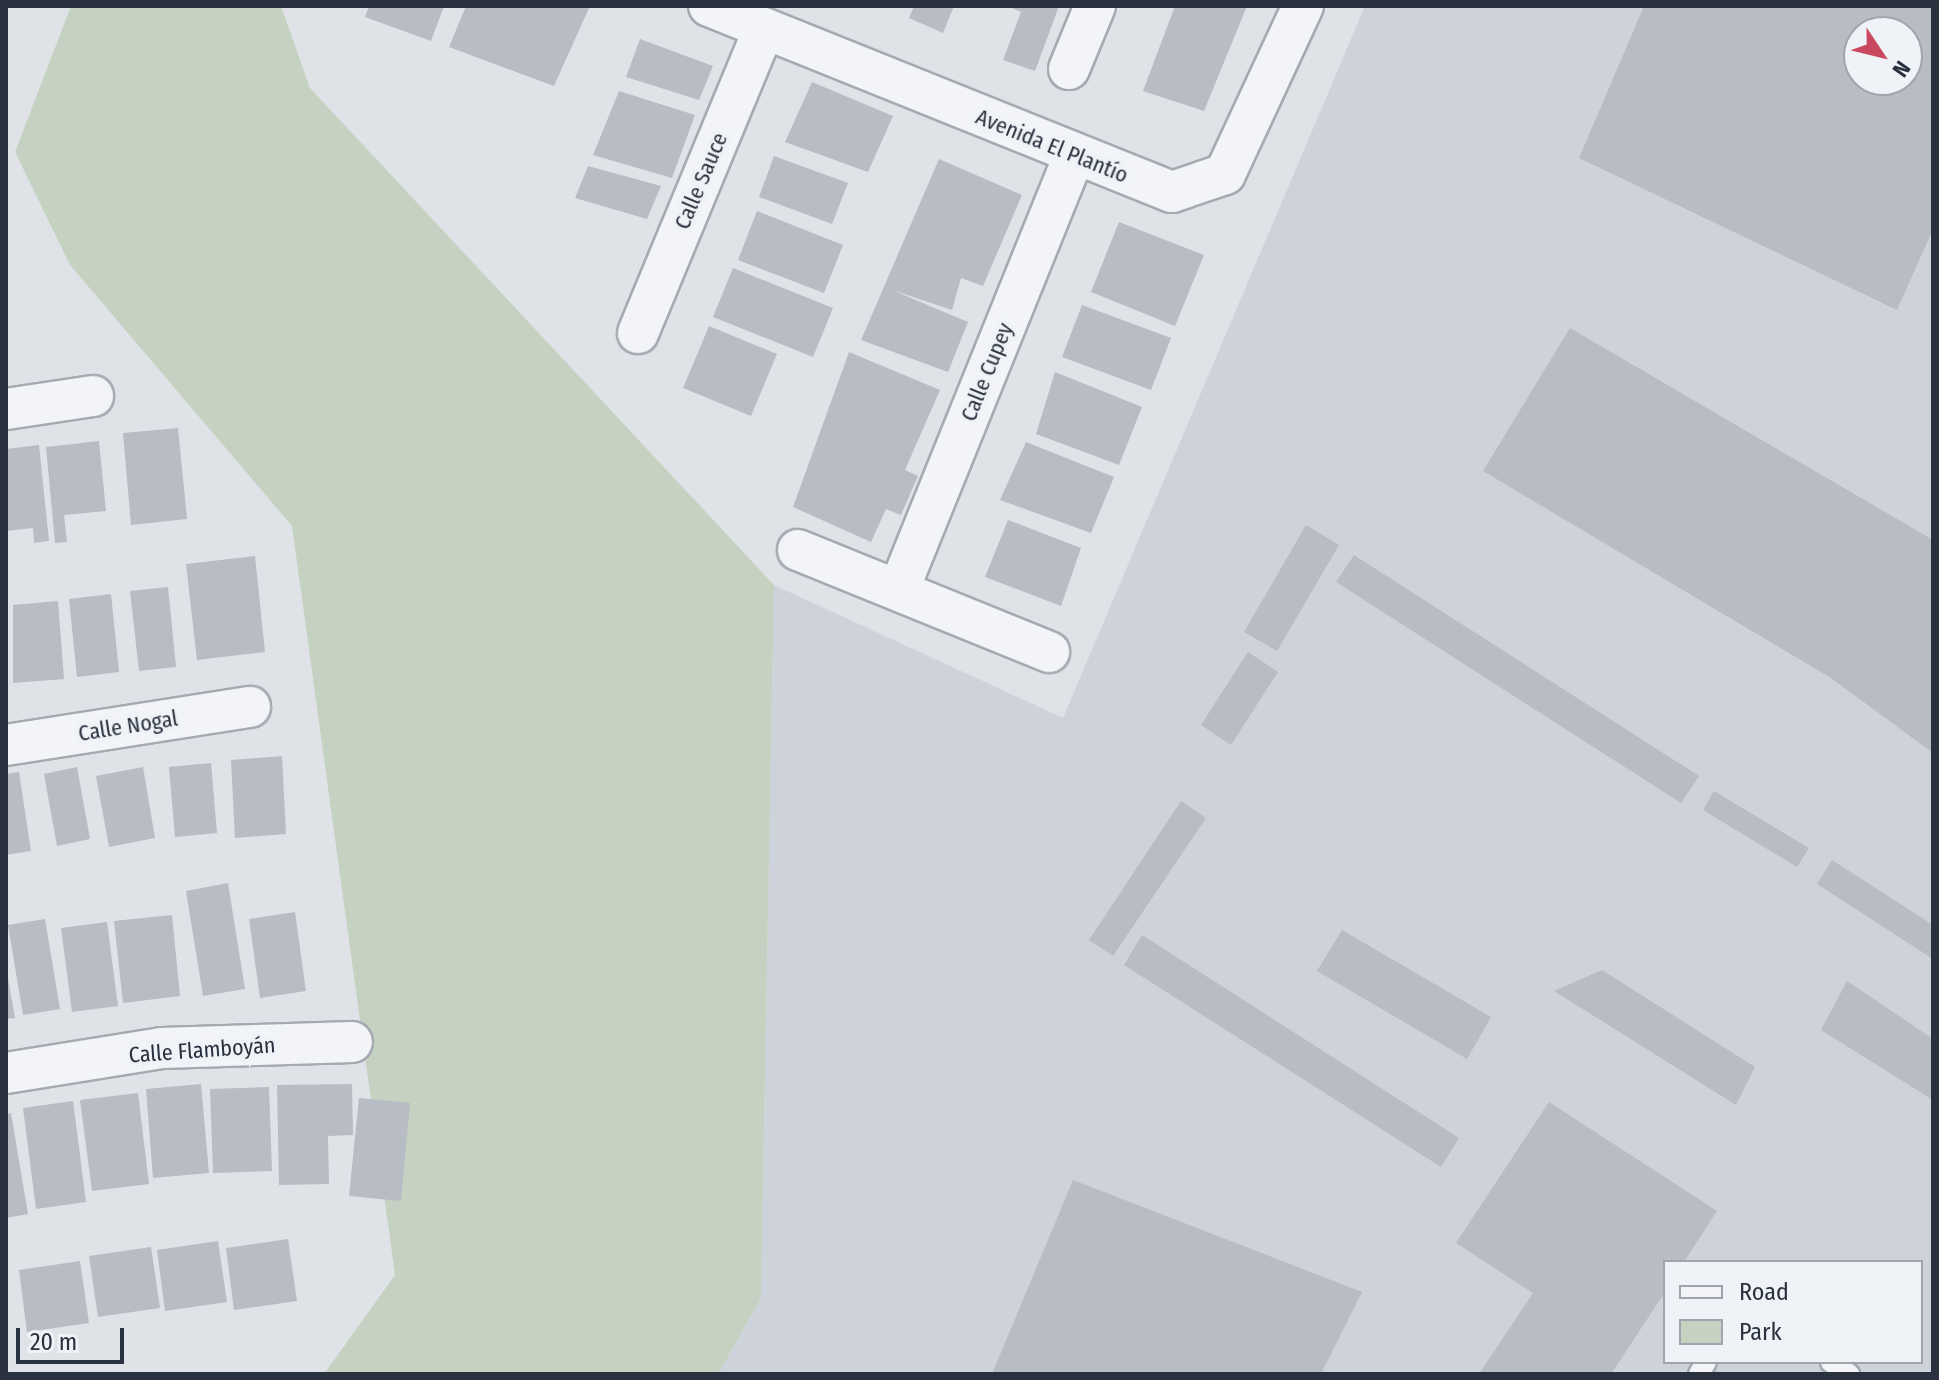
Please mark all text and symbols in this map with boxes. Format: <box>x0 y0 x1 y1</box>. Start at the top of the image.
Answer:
north arrow <box>1843 16 1923 96</box>
text: N <box>1887 56 1916 82</box>
street label: Avenida El Plantío <box>972 103 1132 189</box>
street label: Calle Sauce <box>669 129 733 233</box>
street label: Calle Cupey <box>955 319 1019 425</box>
street label: Calle Nogal <box>76 705 180 747</box>
street label: Calle Flamboyán <box>128 1032 276 1068</box>
legend <box>1663 1260 1923 1364</box>
text: Road <box>1739 1278 1789 1306</box>
scale bar <box>20 1312 128 1362</box>
text: Park <box>1739 1318 1782 1346</box>
text: 20 m <box>30 1328 77 1356</box>

